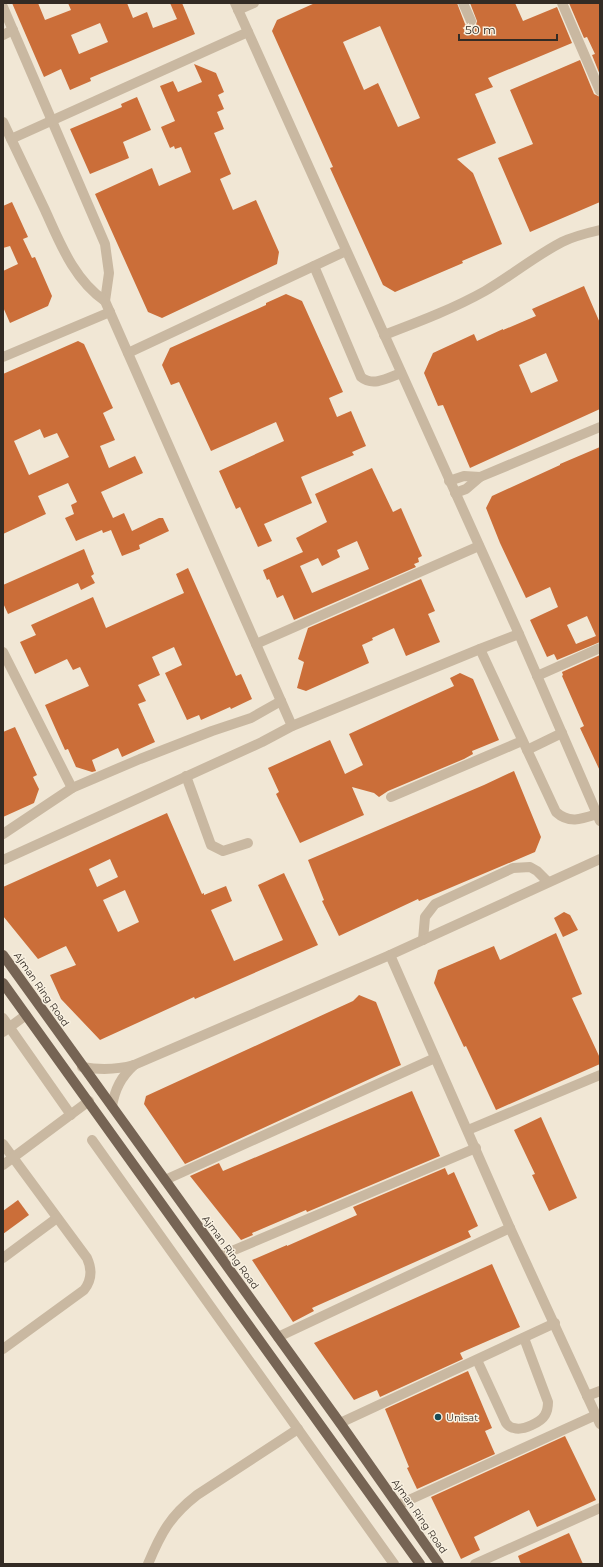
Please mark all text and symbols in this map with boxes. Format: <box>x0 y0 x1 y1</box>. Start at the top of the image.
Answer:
scale bar <box>459 16 557 42</box>
text: 50 m <box>465 22 496 37</box>
street label: Ajman Ring Road <box>11 949 72 1029</box>
street label: Ajman Ring Road <box>199 1213 262 1292</box>
place label: Unisat <box>446 1411 478 1424</box>
marker: Unisat <box>433 1412 443 1422</box>
street label: Ajman Ring Road <box>389 1476 450 1556</box>

